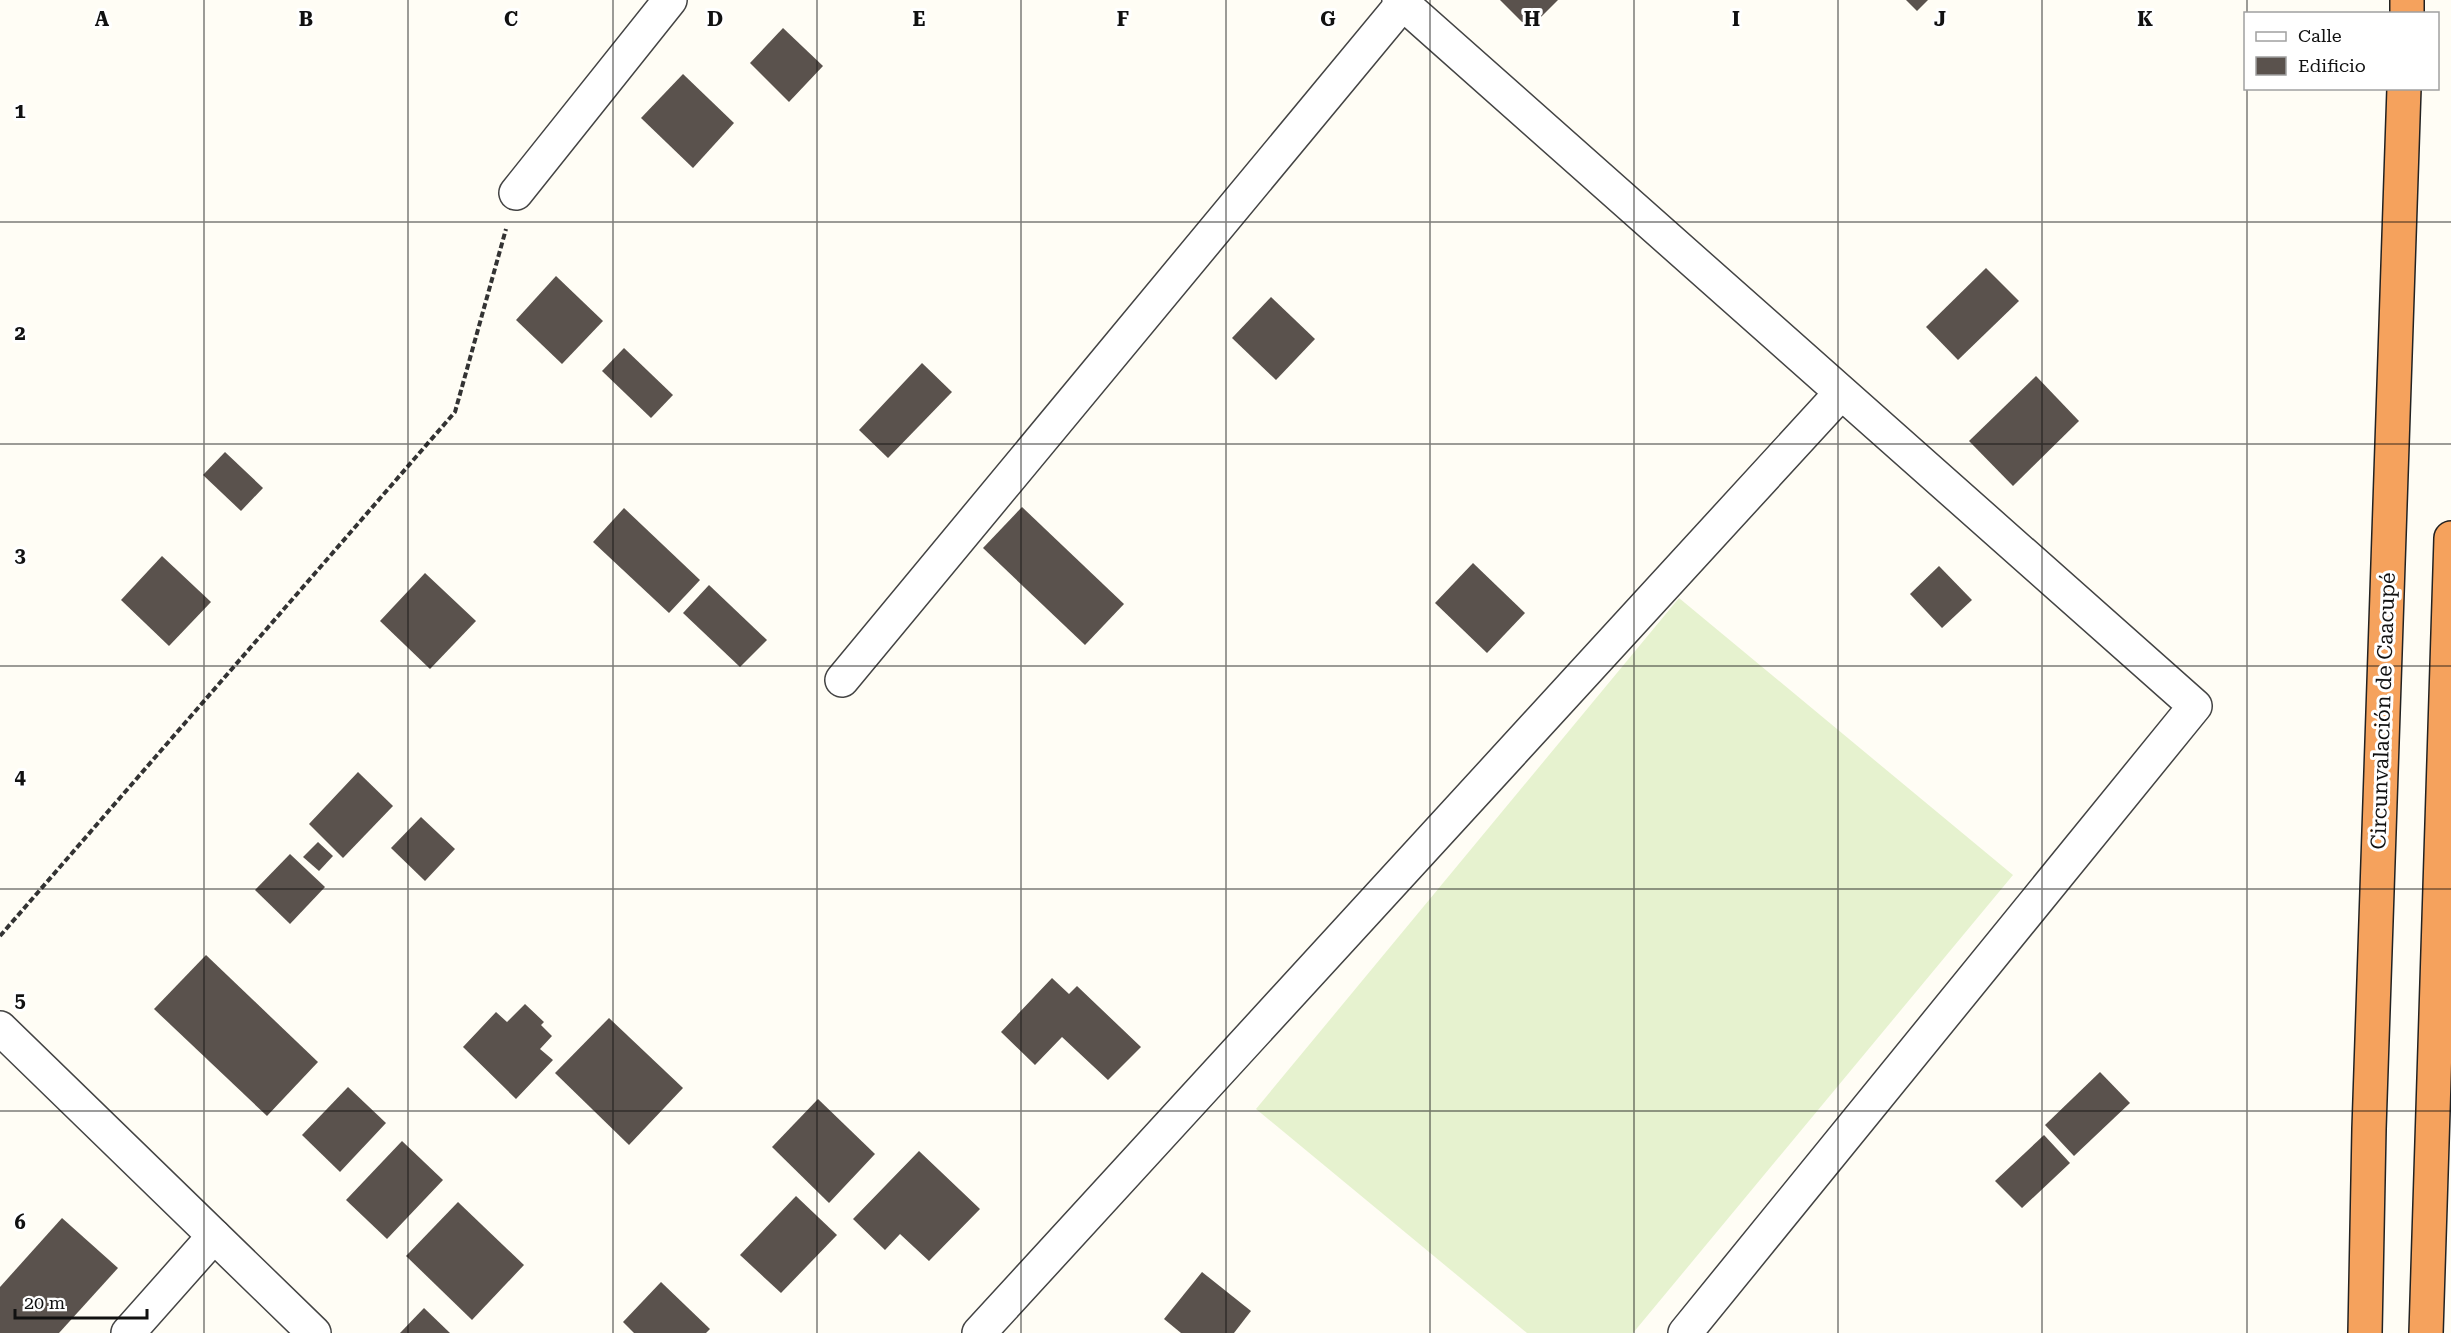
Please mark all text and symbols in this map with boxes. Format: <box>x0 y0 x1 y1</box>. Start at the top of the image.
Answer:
text: A <box>95 7 110 31</box>
text: B <box>299 7 313 31</box>
text: C <box>504 7 518 31</box>
text: D <box>707 7 723 31</box>
text: E <box>913 7 926 31</box>
text: F <box>1117 7 1129 31</box>
text: G <box>1320 7 1336 31</box>
text: H <box>1524 7 1540 31</box>
text: I <box>1732 7 1740 31</box>
text: J <box>1934 7 1946 31</box>
text: K <box>2137 7 2153 31</box>
legend <box>2244 12 2439 90</box>
text: Calle <box>2298 25 2342 46</box>
text: Edificio <box>2298 55 2366 76</box>
text: 1 <box>14 99 26 123</box>
text: 2 <box>14 321 26 345</box>
text: 3 <box>14 543 26 567</box>
street label: Circunvalación de Caacupé <box>2366 572 2400 850</box>
text: 4 <box>14 765 26 789</box>
text: 5 <box>14 988 26 1012</box>
text: 6 <box>14 1210 26 1234</box>
scale bar <box>15 1282 147 1320</box>
text: 20 m <box>24 1292 65 1313</box>

